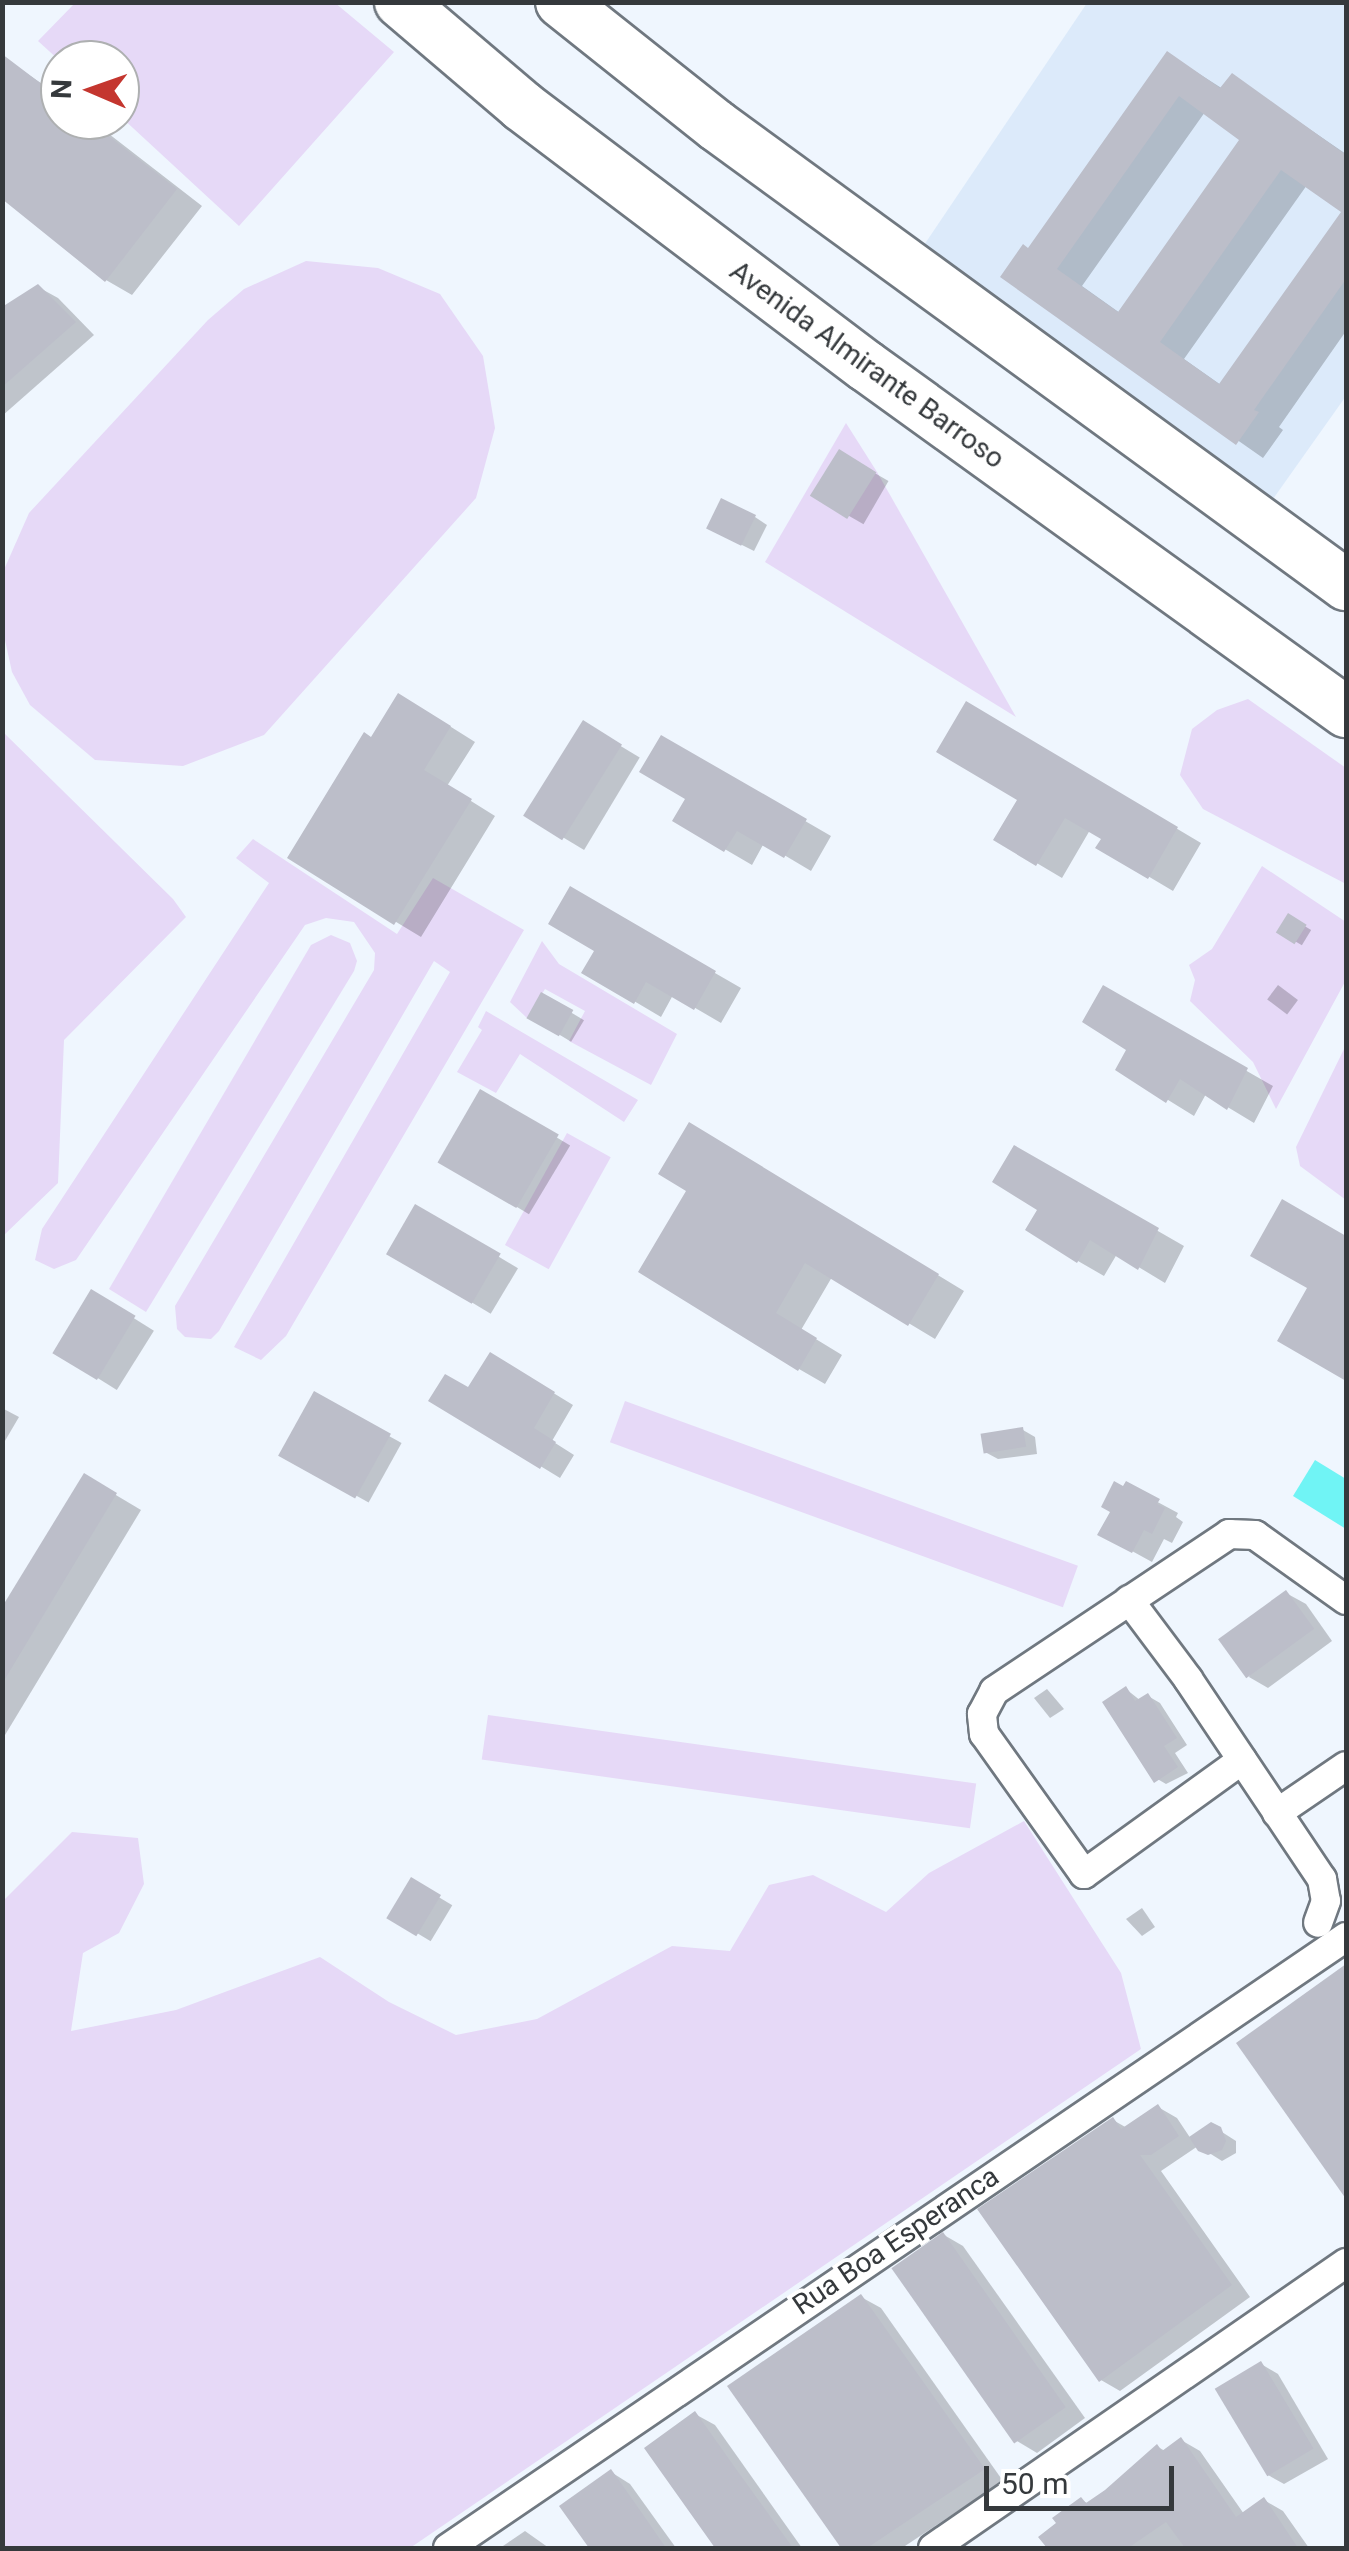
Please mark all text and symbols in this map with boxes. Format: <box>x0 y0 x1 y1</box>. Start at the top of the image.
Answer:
north arrow <box>40 40 140 140</box>
text: N <box>45 79 78 99</box>
street label: Avenida Almirante Barroso <box>723 254 1011 476</box>
street label: Rua Boa Esperanca <box>787 2160 1005 2322</box>
scale bar <box>989 2446 1179 2508</box>
text: 50 m <box>1001 2466 1068 2501</box>

